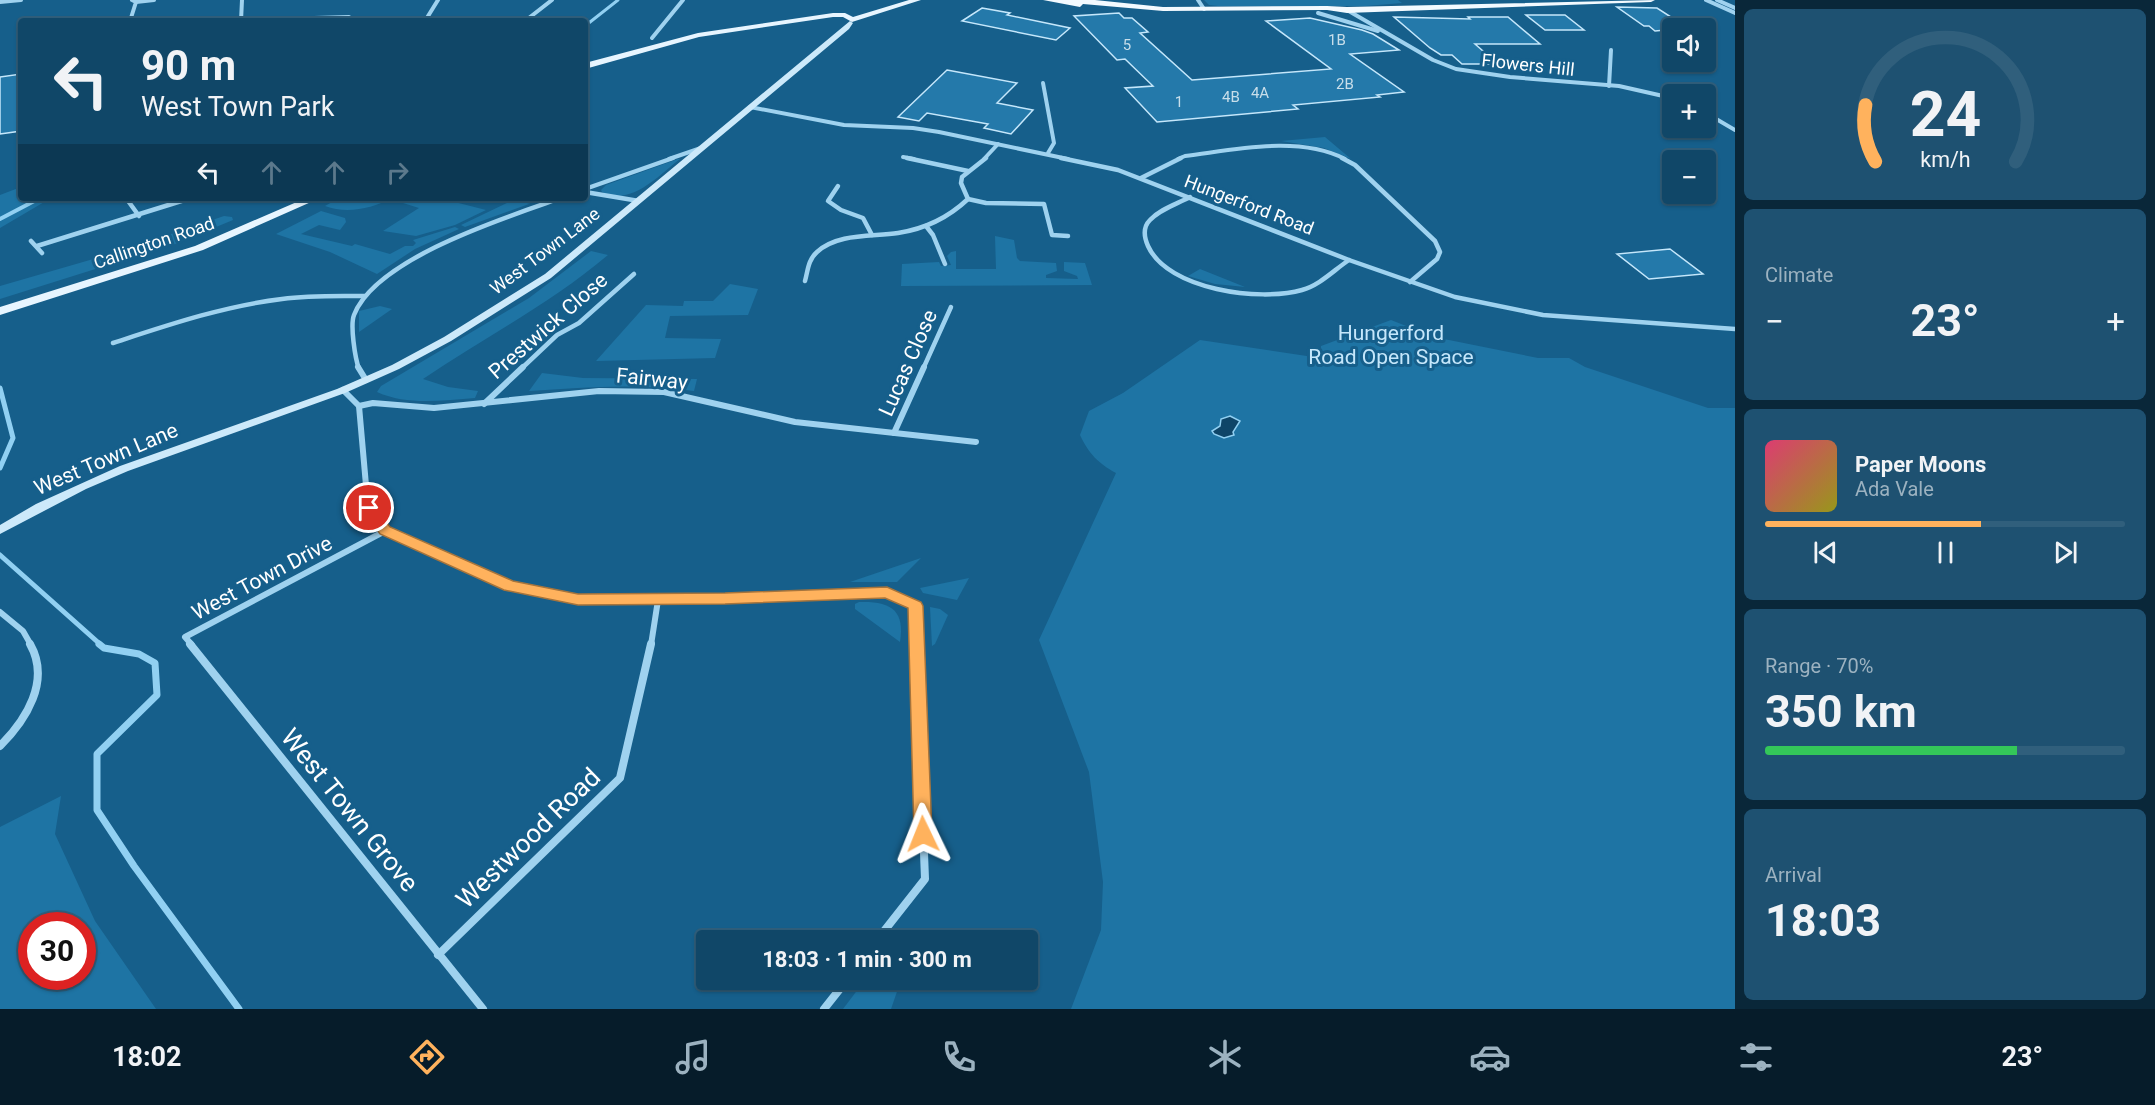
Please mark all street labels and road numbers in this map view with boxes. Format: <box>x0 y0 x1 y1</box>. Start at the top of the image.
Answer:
street label: Flowers Hill <box>1480 49 1576 80</box>
street label: Hungerford Road <box>1181 170 1317 239</box>
street label: West Town Lane <box>486 203 604 299</box>
street label: Callington Road <box>91 212 217 273</box>
street label: Prestwick Close <box>484 268 612 384</box>
street label: Lucas Close <box>874 306 942 420</box>
street label: Fairway <box>615 363 689 395</box>
street label: West Town Lane <box>31 418 181 500</box>
street label: West Town Drive <box>188 531 336 625</box>
street label: West Town Grove <box>275 722 425 898</box>
street label: Westwood Road <box>450 762 606 914</box>

